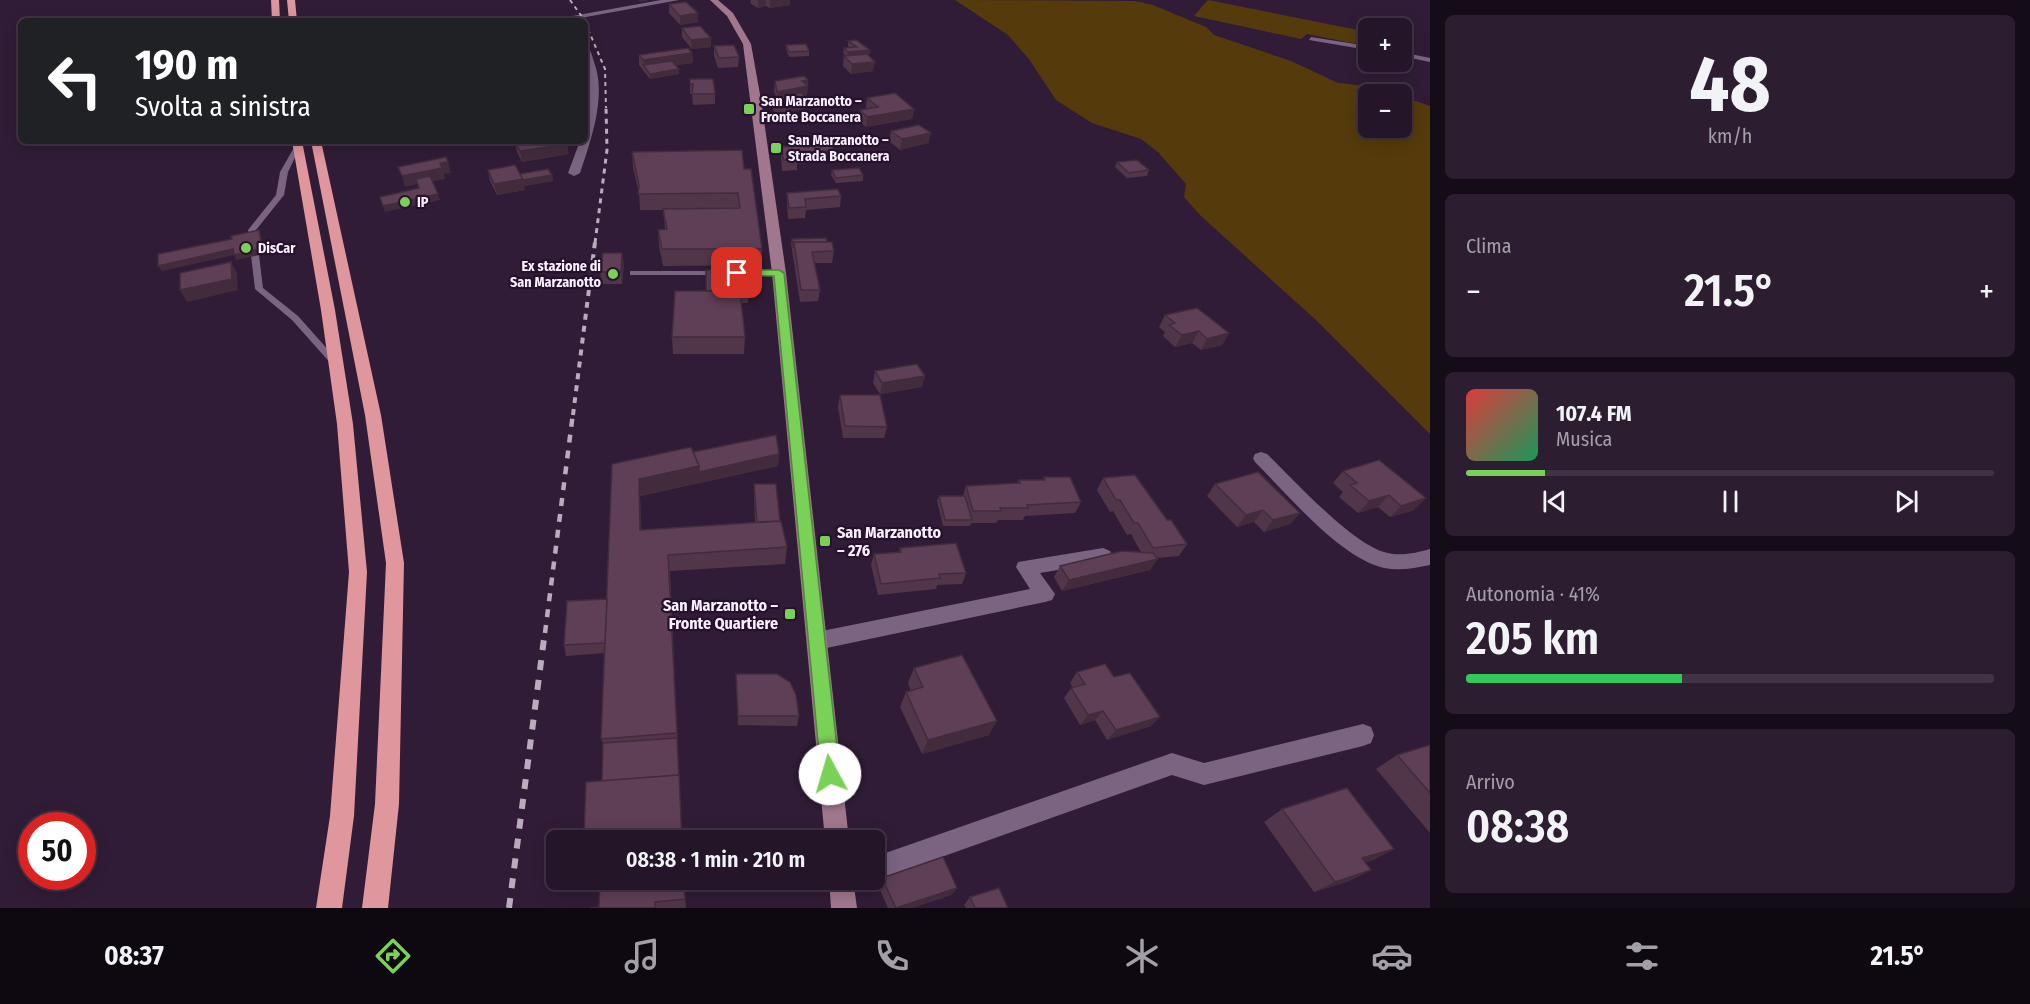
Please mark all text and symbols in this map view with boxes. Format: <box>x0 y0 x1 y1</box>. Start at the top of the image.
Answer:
map controls <box>1358 18 1412 138</box>
button: + <box>1358 18 1412 72</box>
text: 48 <box>1689 38 1771 132</box>
text: 190 m <box>135 40 238 90</box>
icon: left <box>36 42 114 120</box>
button: − <box>1358 84 1412 138</box>
text: Svolta a sinistra <box>135 91 311 123</box>
place label: San Marzanotto – Fronte Boccanera <box>761 93 862 126</box>
marker: San Marzanotto – Fronte Boccanera <box>742 102 756 116</box>
text: km/h <box>1708 124 1752 148</box>
place label: San Marzanotto – Strada Boccanera <box>788 132 890 165</box>
marker: San Marzanotto – Strada Boccanera <box>769 141 783 155</box>
place label: IP <box>417 194 429 211</box>
marker: IP <box>398 195 412 209</box>
text: Clima <box>1466 234 1511 258</box>
place label: DisCar <box>258 240 296 257</box>
marker: DisCar <box>239 241 253 255</box>
pin <box>711 247 762 298</box>
icon: arrive <box>720 256 753 289</box>
place label: Ex stazione di San Marzanotto <box>510 258 602 291</box>
text: 21.5° <box>1684 264 1776 318</box>
marker: Ex stazione di San Marzanotto <box>606 267 620 281</box>
text: − <box>1466 272 1481 312</box>
text: + <box>1979 272 1994 312</box>
text: 107.4 FM <box>1556 400 1632 427</box>
text: Musica <box>1556 427 1612 451</box>
icon: previous <box>1538 485 1571 518</box>
icon: pause <box>1714 485 1747 518</box>
icon: next <box>1890 485 1923 518</box>
place label: San Marzanotto – 276 <box>837 523 942 560</box>
marker: San Marzanotto – 276 <box>818 534 832 548</box>
text: Autonomia · 41% <box>1466 582 1600 606</box>
place label: San Marzanotto – Fronte Quartiere <box>663 596 778 633</box>
marker: San Marzanotto – Fronte Quartiere <box>783 607 797 621</box>
text: 205 km <box>1466 612 1599 666</box>
position arrow <box>798 742 862 806</box>
text: Arrivo <box>1466 770 1515 794</box>
text: 08:38 <box>1466 800 1569 854</box>
speed limit sign: 50 <box>18 812 96 890</box>
text: 08:38 · 1 min · 210 m <box>626 846 805 873</box>
icon: directions <box>372 935 414 977</box>
icon: music <box>621 935 663 977</box>
icon: phone <box>871 935 913 977</box>
icon: climate <box>1121 935 1163 977</box>
icon: car <box>1371 935 1413 977</box>
icon: filters <box>1621 935 1663 977</box>
text: 08:37 <box>104 940 164 972</box>
text: 21.5° <box>1870 940 1926 972</box>

